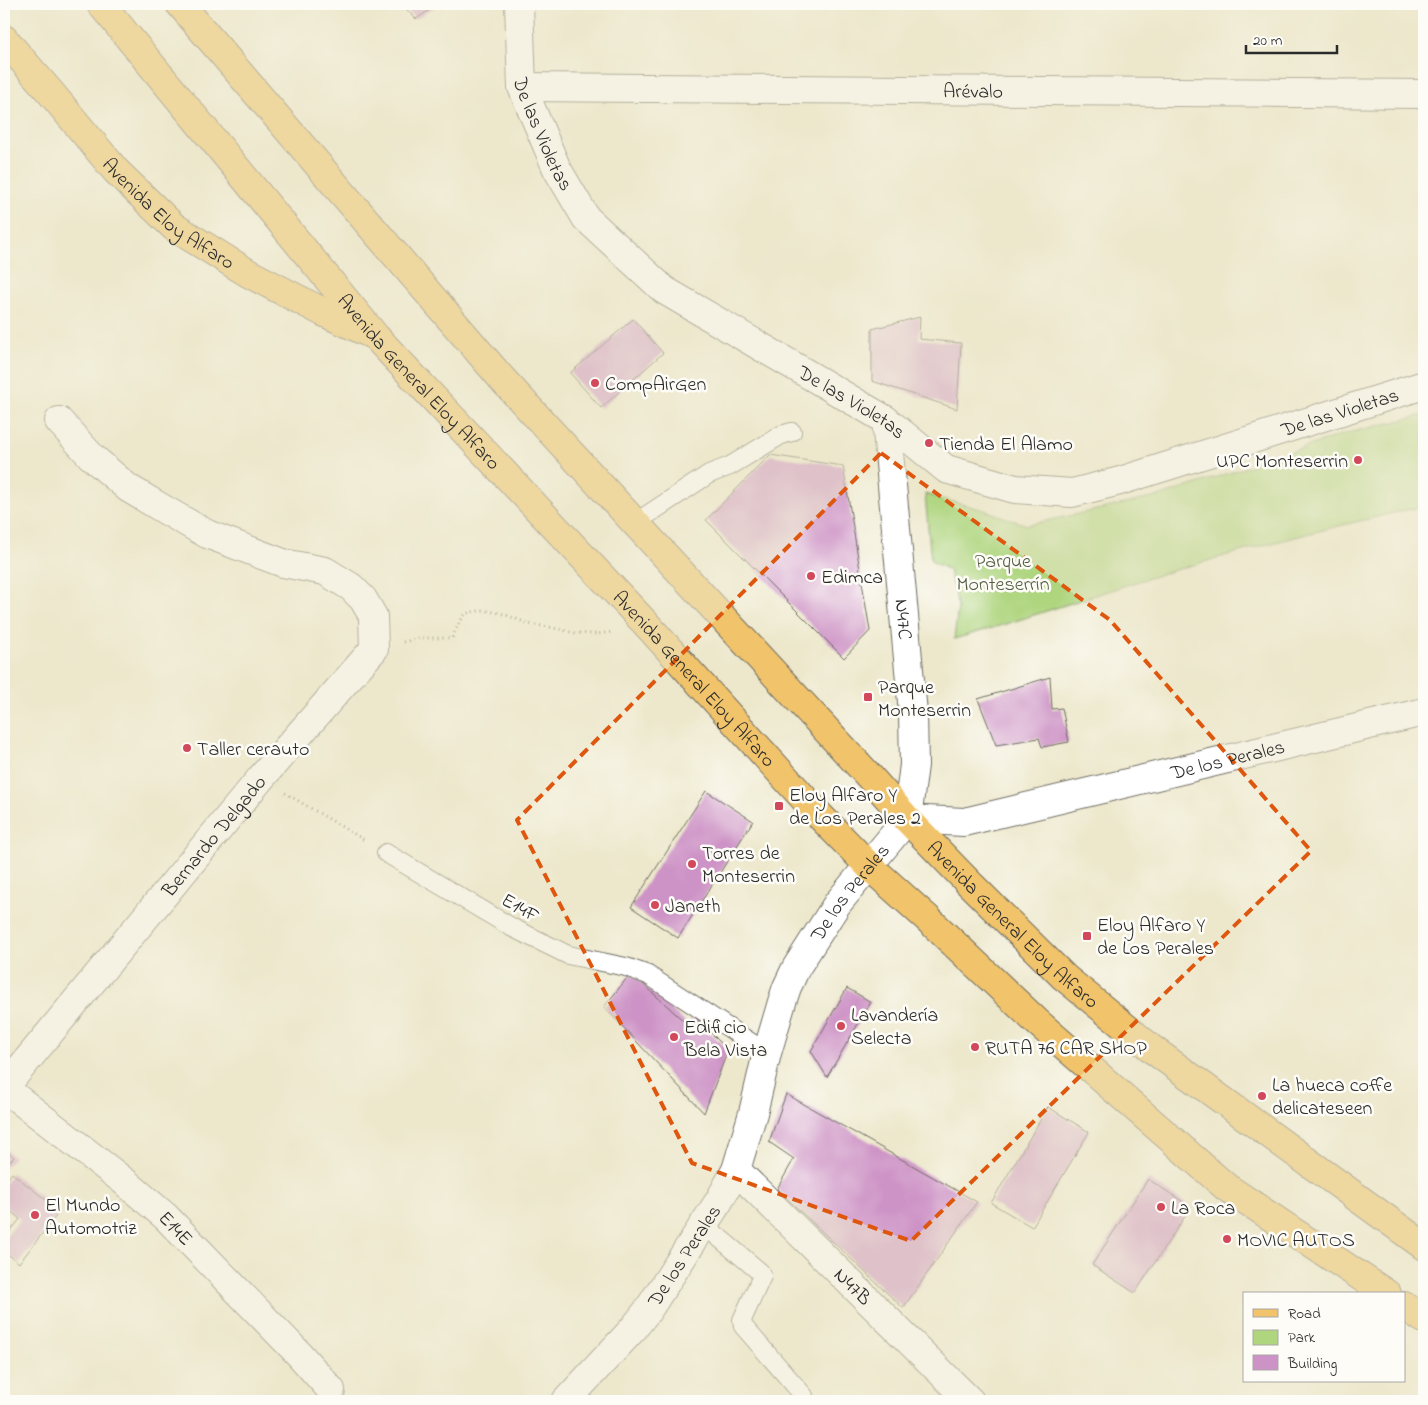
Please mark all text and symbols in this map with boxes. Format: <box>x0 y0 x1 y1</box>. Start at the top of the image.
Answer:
scale bar <box>1246 22 1337 54</box>
text: 20 m <box>1253 30 1283 52</box>
street label: De las Violetas <box>505 76 579 197</box>
street label: Arévalo <box>943 78 1003 108</box>
street label: Avenida Eloy Alfaro <box>94 152 239 278</box>
street label: Avenida General Eloy Alfaro <box>329 289 506 478</box>
street label: De las Violetas <box>791 359 911 447</box>
place label: CompAirGen <box>605 371 706 400</box>
marker: CompAirGen <box>589 377 601 389</box>
street label: De las Violetas <box>1277 382 1403 446</box>
place label: Tienda El Alamo <box>939 431 1073 460</box>
marker: Tienda El Alamo <box>923 437 935 449</box>
place label: UPC Monteserrin <box>1216 448 1348 477</box>
marker: UPC Monteserrin <box>1352 454 1364 466</box>
park label: Parque Monteserrín <box>956 548 1050 600</box>
place label: Edimca <box>821 564 883 593</box>
marker: Edimca <box>805 570 817 582</box>
street label: Avenida General Eloy Alfaro <box>605 585 781 775</box>
street label: N47C <box>886 598 918 641</box>
place label: Parque Monteserrin <box>878 674 971 726</box>
marker: Parque Monteserrin <box>862 691 874 703</box>
street label: De los Perales <box>1167 734 1288 789</box>
place label: Taller cerauto <box>197 736 309 765</box>
marker: Taller cerauto <box>181 742 193 754</box>
street label: Bernardo Delgado <box>155 770 275 905</box>
place label: Eloy Alfaro Y de Los Perales 2 <box>789 782 921 834</box>
marker: Eloy Alfaro Y de Los Perales 2 <box>773 800 785 812</box>
street label: Avenida General Eloy Alfaro <box>919 835 1104 1017</box>
street label: De los Perales <box>804 838 898 949</box>
place label: Torres de Monteserrin <box>702 840 795 892</box>
marker: Torres de Monteserrin <box>686 858 698 870</box>
street label: E14F <box>495 887 544 932</box>
place label: Janeth <box>665 893 721 922</box>
marker: Janeth <box>649 899 661 911</box>
place label: Eloy Alfaro Y de Los Perales <box>1097 912 1214 964</box>
marker: Eloy Alfaro Y de Los Perales <box>1081 930 1093 942</box>
place label: Lavandería Selecta <box>851 1002 938 1054</box>
place label: Edificio Bela Vista <box>683 1014 767 1066</box>
marker: Lavandería Selecta <box>835 1020 847 1032</box>
marker: Edificio Bela Vista <box>668 1031 680 1043</box>
place label: RUTA 76 CAR SHOP <box>985 1035 1147 1064</box>
marker: RUTA 76 CAR SHOP <box>969 1041 981 1053</box>
place label: La hueca coffe delicateseen <box>1272 1072 1392 1124</box>
marker: La hueca coffe delicateseen <box>1256 1090 1268 1102</box>
place label: El Mundo Automotriz <box>45 1192 137 1244</box>
place label: La Roca <box>1171 1195 1235 1224</box>
street label: De los Perales <box>641 1200 730 1314</box>
marker: La Roca <box>1155 1201 1167 1213</box>
street label: E14E <box>151 1205 199 1253</box>
marker: El Mundo Automotriz <box>29 1209 41 1221</box>
place label: MOVIC AUTOS <box>1237 1227 1355 1256</box>
marker: MOVIC AUTOS <box>1221 1233 1233 1245</box>
street label: N47B <box>826 1262 877 1313</box>
legend <box>1243 1292 1406 1382</box>
text: Road <box>1288 1303 1321 1325</box>
text: Park <box>1288 1327 1316 1349</box>
text: Building <box>1287 1353 1337 1376</box>

